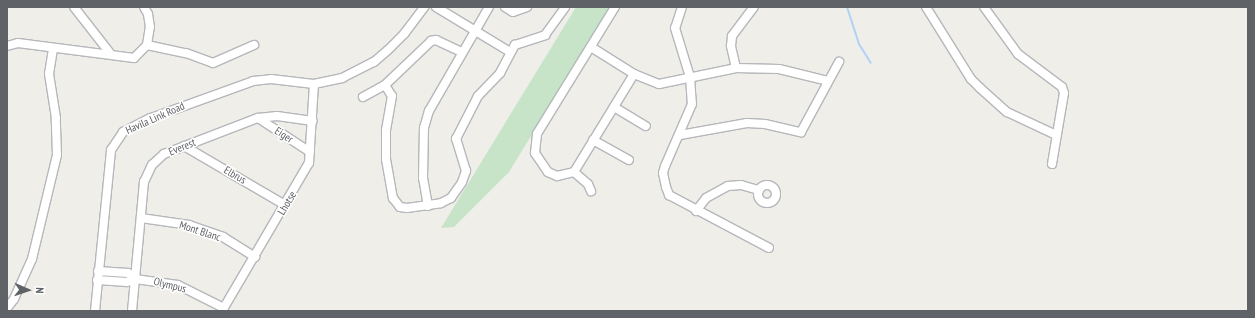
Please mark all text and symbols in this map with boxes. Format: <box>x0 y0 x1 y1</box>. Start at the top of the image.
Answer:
street label: Havila Link Road <box>123 99 187 137</box>
street label: Eiger <box>272 124 296 146</box>
street label: Everest <box>167 136 197 158</box>
street label: Elbrus <box>221 163 249 187</box>
street label: Lhotse <box>275 189 299 217</box>
street label: Mont Blanc <box>178 218 222 244</box>
north arrow <box>8 270 48 310</box>
street label: Olympus <box>152 275 188 295</box>
text: N <box>33 287 47 294</box>

